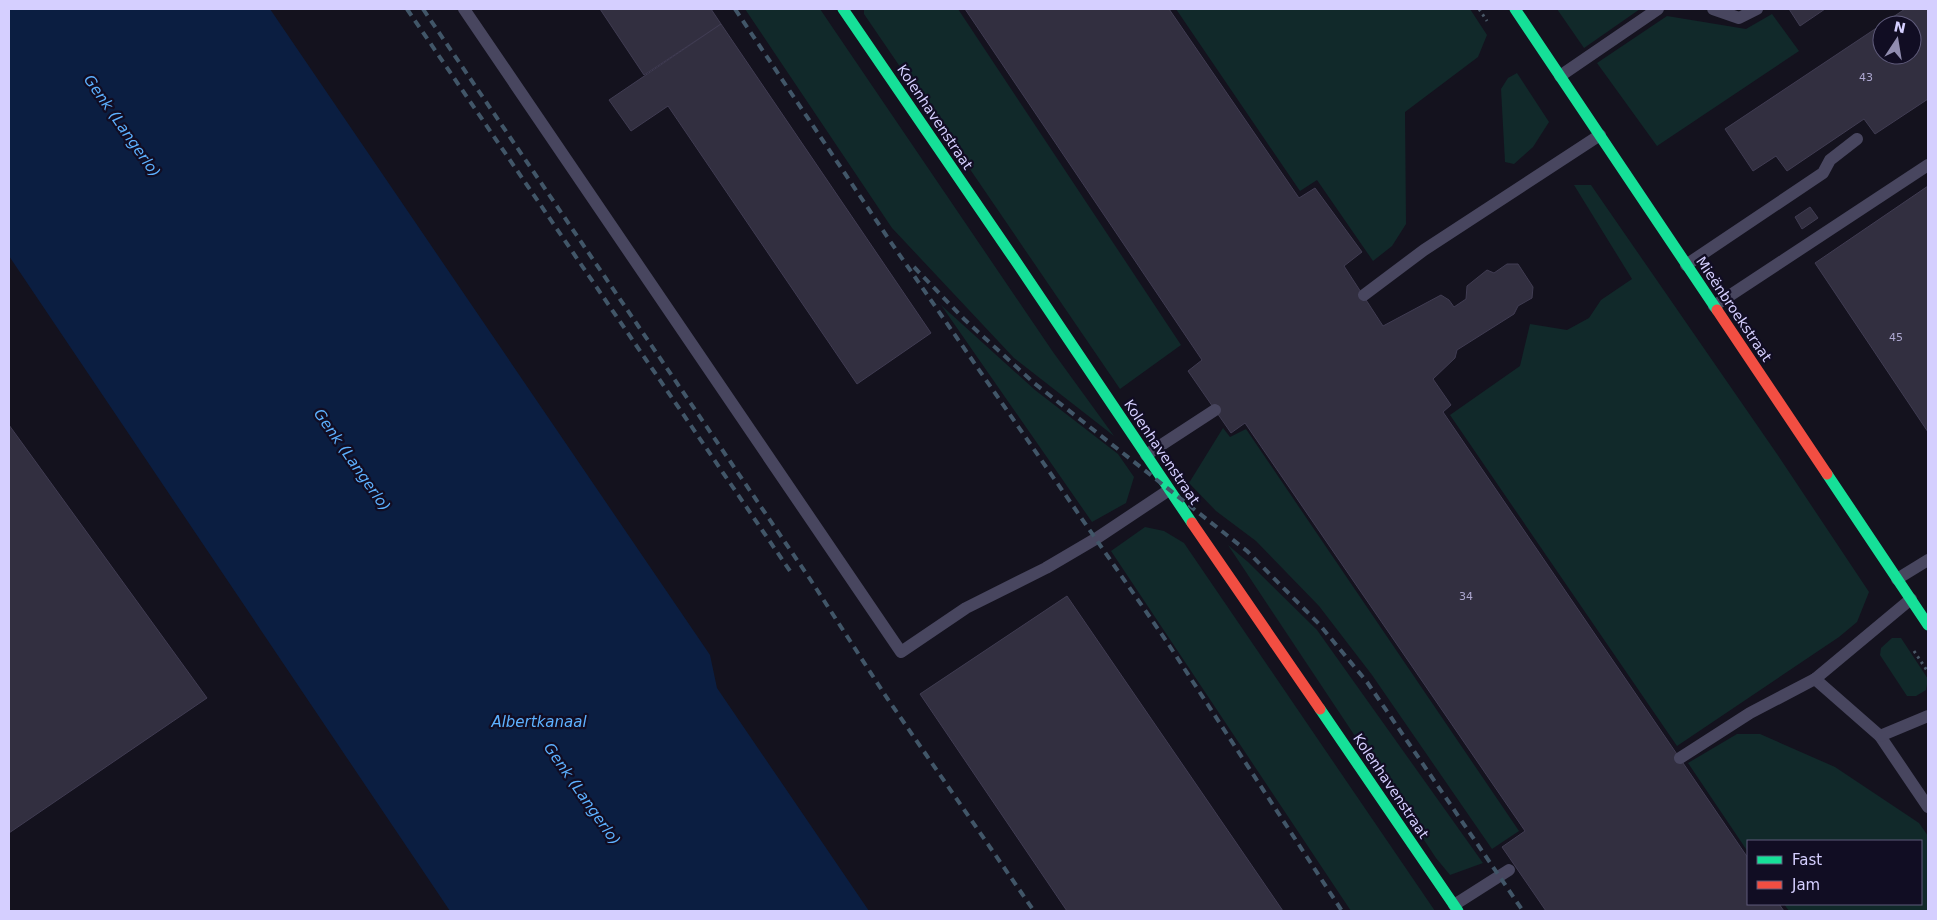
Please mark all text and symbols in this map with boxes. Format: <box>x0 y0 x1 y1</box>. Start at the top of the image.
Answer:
north arrow <box>1872 15 1922 65</box>
text: N <box>1892 18 1907 36</box>
street label: Kolenhavenstraat <box>894 62 976 173</box>
water label: Genk (Langerlo) <box>80 71 164 181</box>
house number: 43 <box>1859 71 1873 84</box>
street label: Mieënbroekstraat <box>1693 254 1775 365</box>
house number: 45 <box>1889 331 1903 344</box>
street label: Kolenhavenstraat <box>1121 397 1203 508</box>
water label: Genk (Langerlo) <box>310 405 394 515</box>
house number: 34 <box>1459 590 1473 603</box>
water label: Albertkanaal <box>490 713 587 731</box>
street label: Kolenhavenstraat <box>1350 731 1432 842</box>
water label: Genk (Langerlo) <box>540 739 624 849</box>
legend <box>1747 840 1922 905</box>
text: Fast <box>1792 851 1822 869</box>
text: Jam <box>1791 876 1820 894</box>

